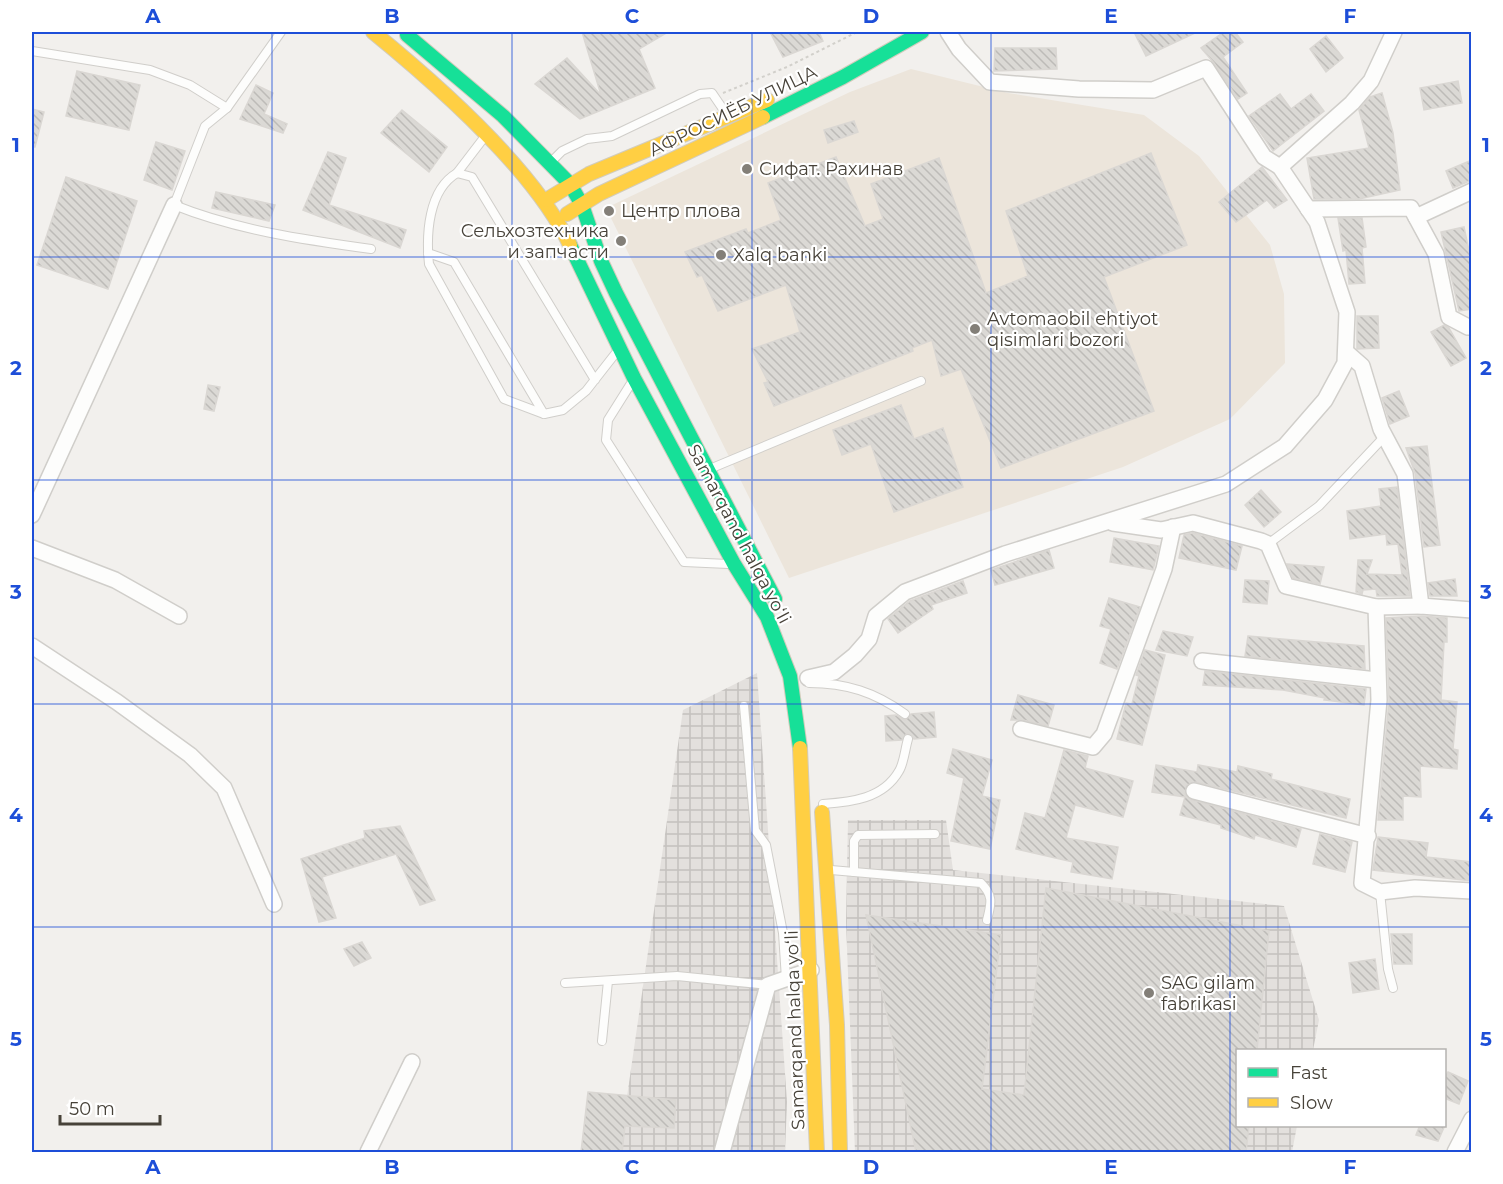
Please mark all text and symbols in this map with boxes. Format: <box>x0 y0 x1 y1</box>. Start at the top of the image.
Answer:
text: A <box>144 4 161 28</box>
text: B <box>384 4 400 28</box>
text: C <box>625 4 640 28</box>
text: D <box>863 4 879 28</box>
text: E <box>1104 4 1118 28</box>
text: F <box>1344 4 1357 28</box>
street label: АФРОСИЁБ УЛИЦА <box>645 60 821 161</box>
text: 1 <box>12 133 20 157</box>
text: 1 <box>1482 133 1490 157</box>
place label: Сифат. Рахинав <box>759 158 904 180</box>
marker: Сифат. Рахинав <box>740 162 754 176</box>
place label: Центр плова <box>621 200 741 222</box>
marker: Центр плова <box>602 204 616 218</box>
place label: Сельхозтехника и запчасти <box>461 220 609 263</box>
marker: Сельхозтехника и запчасти <box>614 234 628 248</box>
place label: Xalq banki <box>733 244 827 266</box>
marker: Xalq banki <box>714 248 728 262</box>
place label: Avtomaobil ehtiyot qisimlari bozori <box>987 308 1158 351</box>
marker: Avtomaobil ehtiyot qisimlari bozori <box>968 322 982 336</box>
text: 2 <box>10 356 22 380</box>
text: 2 <box>1480 356 1492 380</box>
street label: Samarqand halqa yoʻli <box>682 440 796 628</box>
text: 3 <box>9 580 22 604</box>
text: 3 <box>1479 580 1492 604</box>
text: 4 <box>9 803 23 827</box>
text: 4 <box>1479 803 1493 827</box>
street label: Samarqand halqa yoʻli <box>781 930 809 1130</box>
place label: SAG gilam fabrikasi <box>1161 972 1255 1015</box>
marker: SAG gilam fabrikasi <box>1142 986 1156 1000</box>
text: 5 <box>10 1027 22 1051</box>
text: 5 <box>1480 1027 1492 1051</box>
legend <box>1236 1049 1446 1127</box>
text: Fast <box>1290 1062 1328 1084</box>
scale bar <box>60 1088 160 1126</box>
text: Slow <box>1290 1092 1333 1114</box>
text: 50 m <box>69 1098 115 1120</box>
text: A <box>144 1155 161 1179</box>
text: B <box>384 1155 400 1179</box>
text: C <box>625 1155 640 1179</box>
text: D <box>863 1155 879 1179</box>
text: E <box>1104 1155 1118 1179</box>
text: F <box>1344 1155 1357 1179</box>

